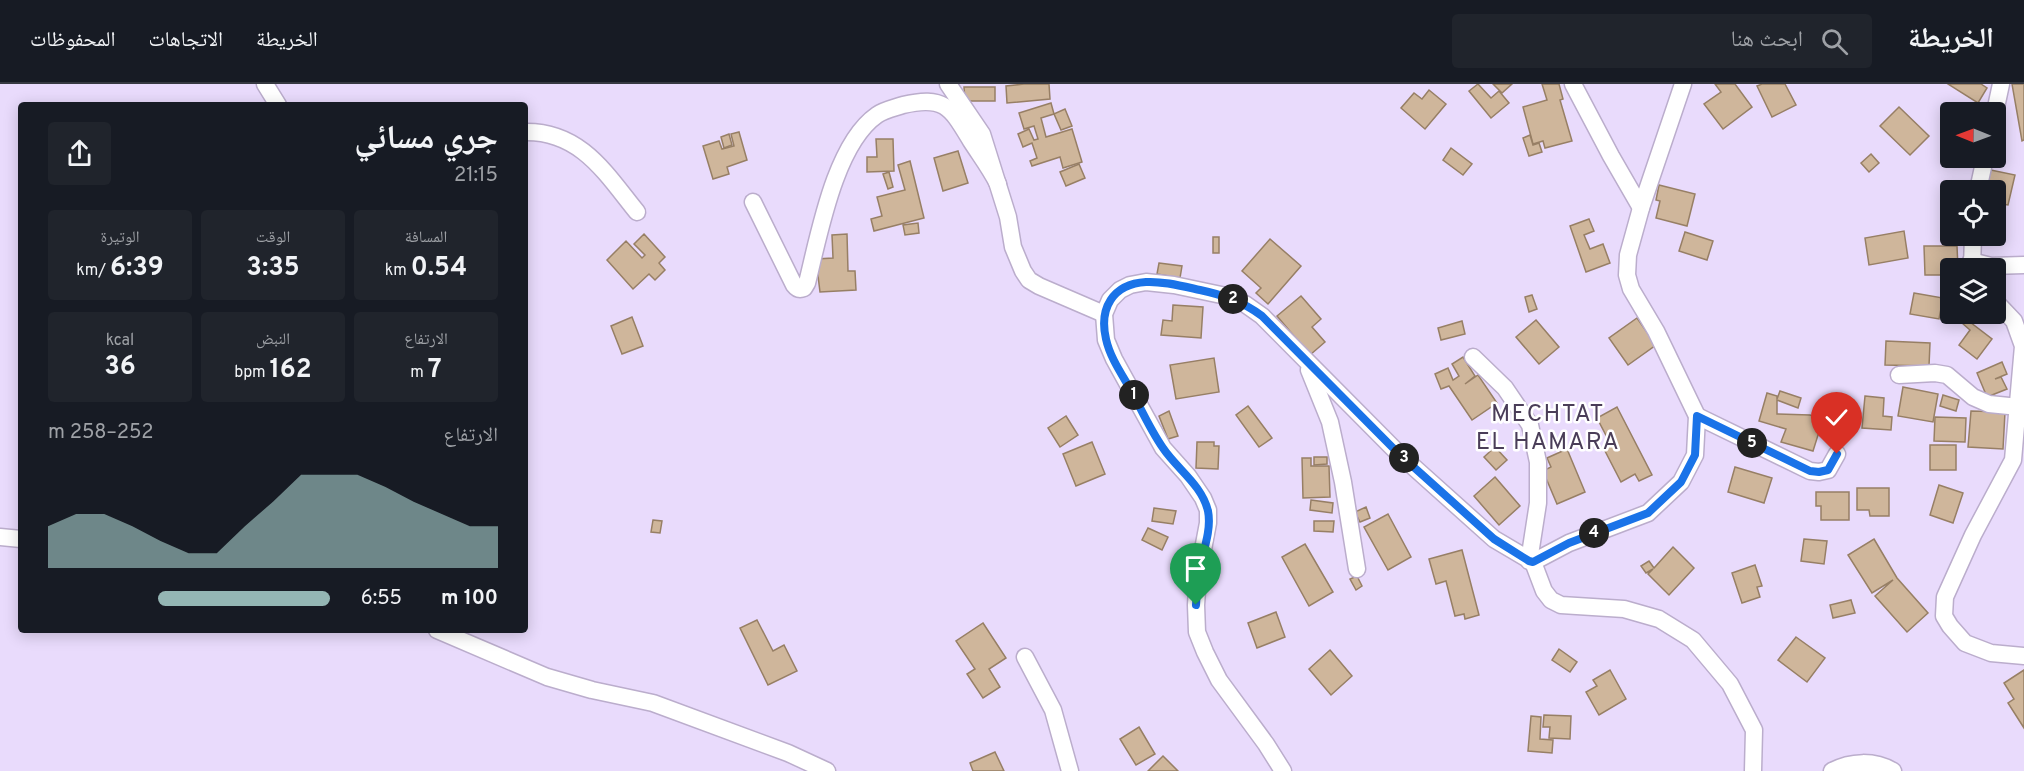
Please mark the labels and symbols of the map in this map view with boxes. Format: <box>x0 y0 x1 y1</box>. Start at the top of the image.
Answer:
north arrow <box>1940 102 2006 168</box>
pin: 2 <box>1218 284 1248 314</box>
pin: 1 <box>1119 380 1149 410</box>
pin <box>1811 392 1862 454</box>
district label: MECHTAT EL HAMARA <box>1476 400 1620 458</box>
pin: 5 <box>1737 428 1767 458</box>
pin: 3 <box>1389 443 1419 473</box>
pin: 4 <box>1579 518 1609 548</box>
pin <box>1170 543 1221 605</box>

